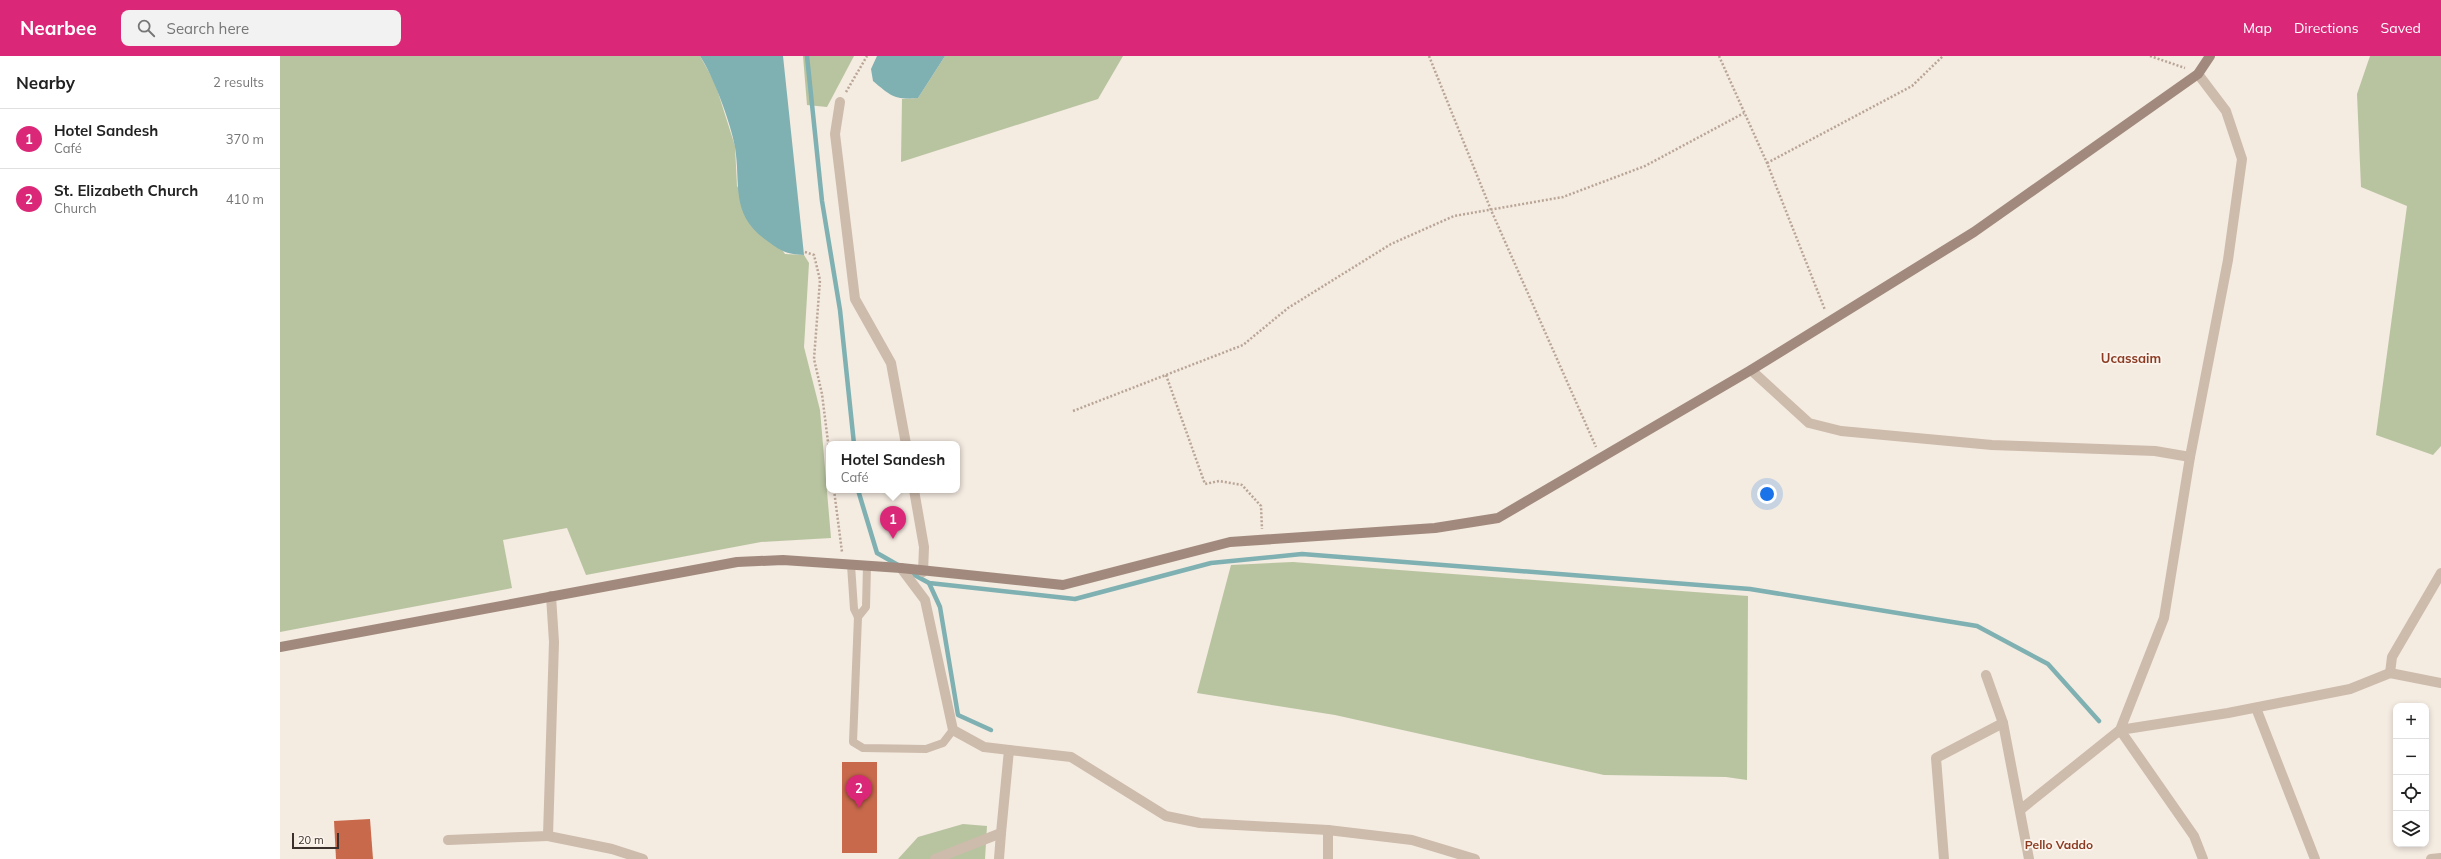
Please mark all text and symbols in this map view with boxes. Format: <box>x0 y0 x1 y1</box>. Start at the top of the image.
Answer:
search box <box>121 10 401 46</box>
text: Nearbee <box>20 16 97 40</box>
icon: search <box>135 17 157 39</box>
text: Search here <box>167 19 249 38</box>
text: Map <box>2243 19 2272 37</box>
text: Directions <box>2294 19 2359 37</box>
text: Saved <box>2381 19 2421 37</box>
text: Nearby <box>16 72 75 93</box>
text: 2 results <box>213 74 264 90</box>
text: Hotel Sandesh <box>54 121 158 140</box>
text: 1 <box>25 131 33 147</box>
text: 370 m <box>226 131 264 147</box>
text: Café <box>54 140 82 156</box>
text: St. Elizabeth Church <box>54 181 198 200</box>
text: 2 <box>25 191 33 207</box>
text: 410 m <box>226 191 264 207</box>
text: Church <box>54 200 97 216</box>
district label: Ucassaim <box>2101 350 2161 366</box>
popup <box>826 441 960 493</box>
text: Hotel Sandesh <box>841 450 945 469</box>
text: Café <box>841 469 869 485</box>
your location <box>1757 484 1777 504</box>
pin: 1 <box>880 506 906 539</box>
map controls <box>2393 703 2429 847</box>
button: + <box>2393 703 2429 739</box>
button: − <box>2393 739 2429 775</box>
pin: 2 <box>846 775 872 808</box>
button: locate <box>2393 775 2429 811</box>
button: layers <box>2393 811 2429 847</box>
scale bar <box>292 831 339 850</box>
text: 20 m <box>298 833 324 847</box>
district label: Pello Vaddo <box>2025 837 2093 852</box>

